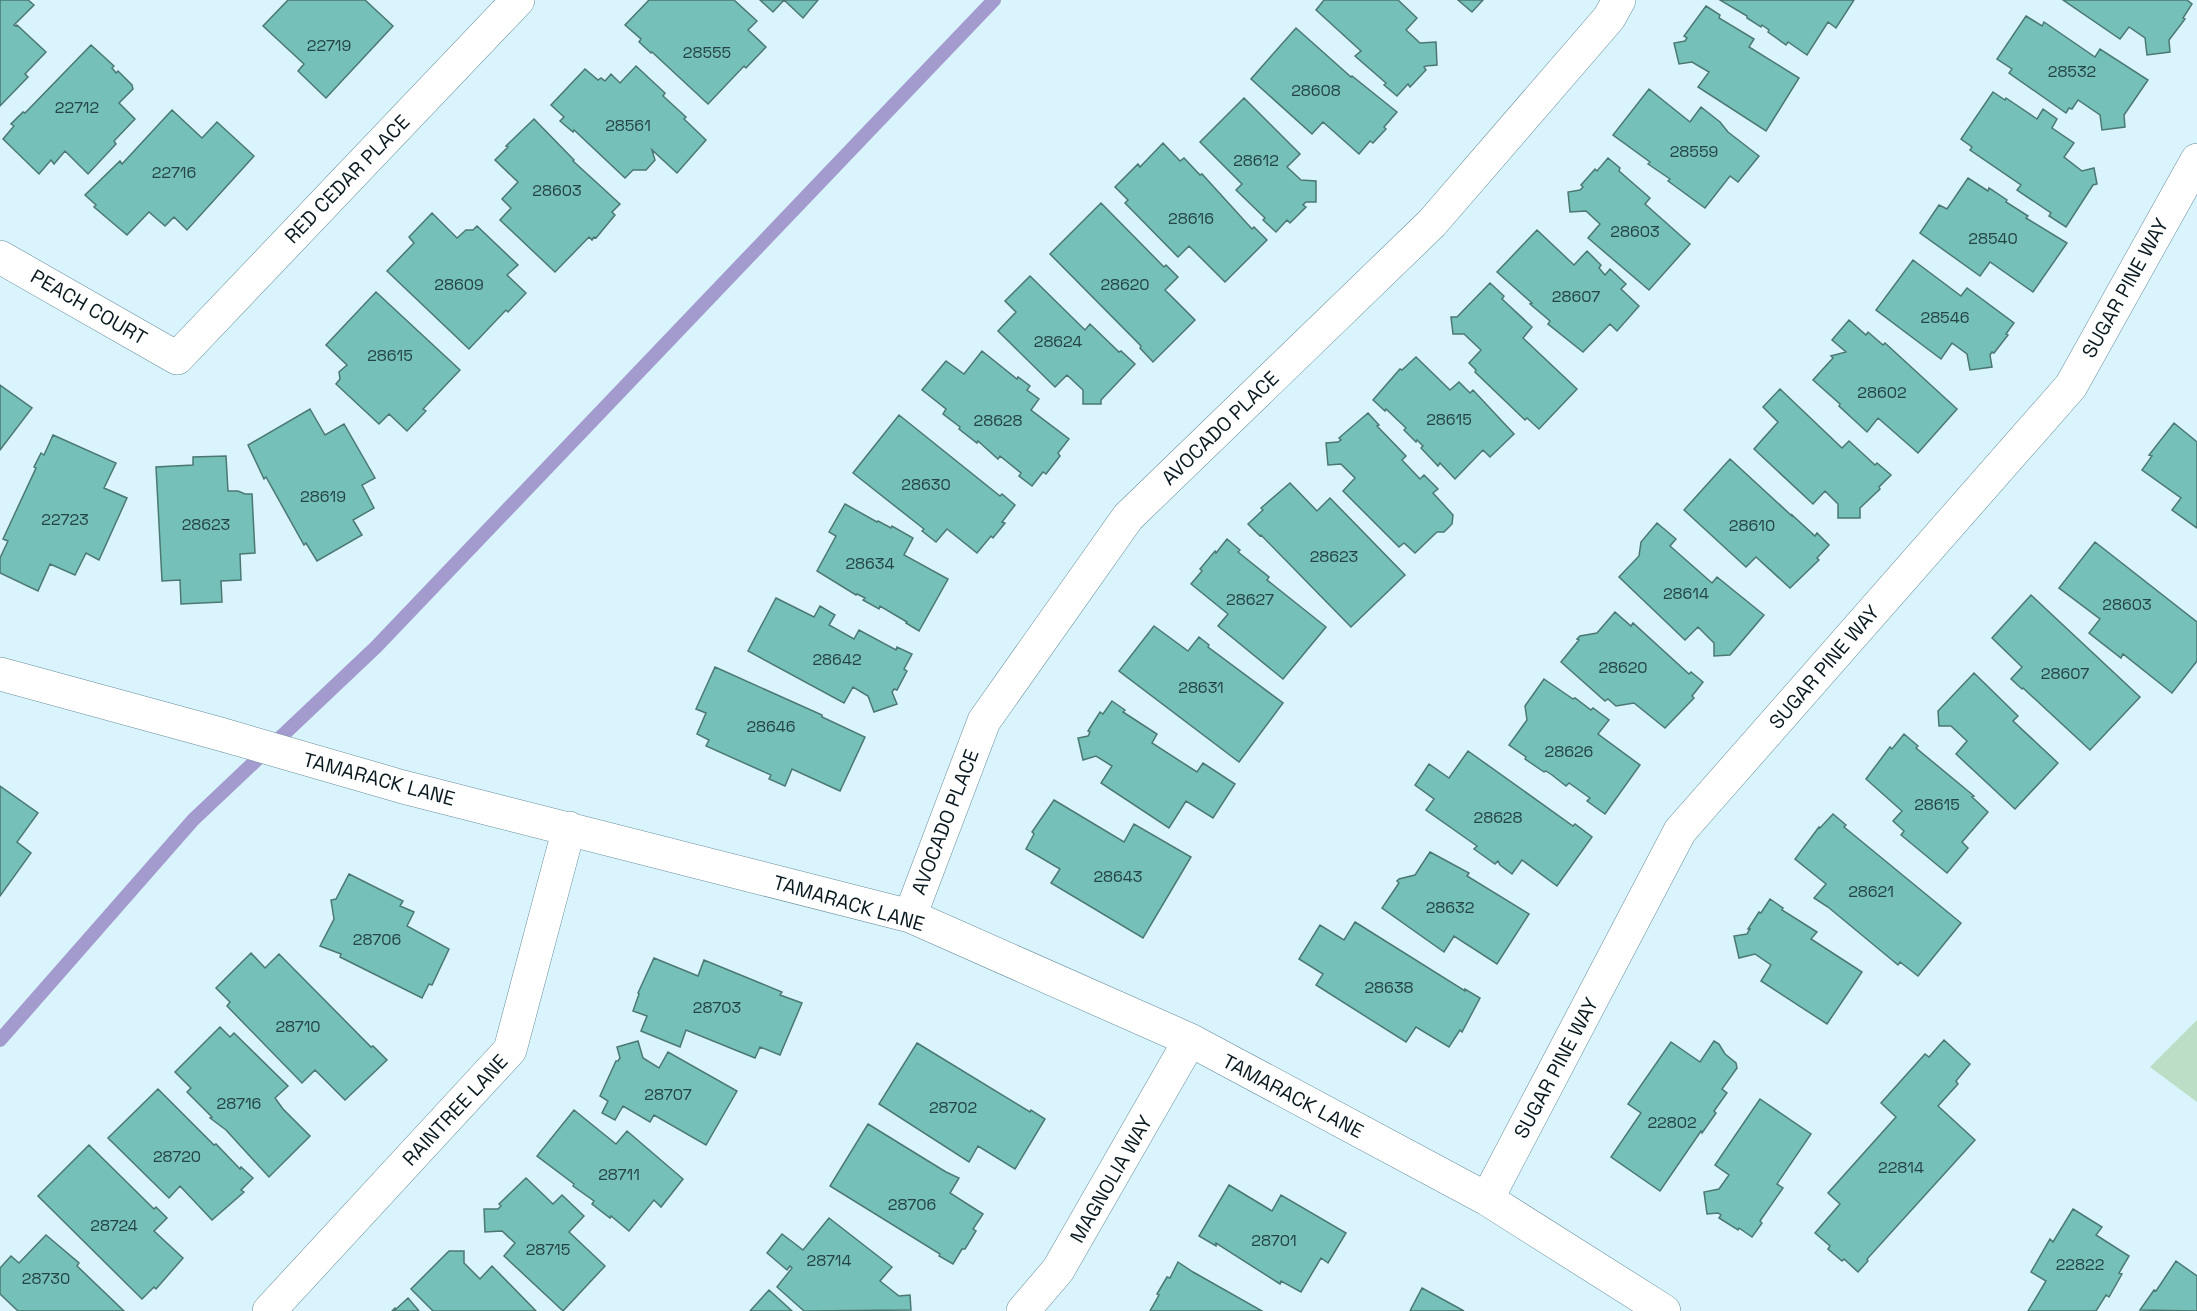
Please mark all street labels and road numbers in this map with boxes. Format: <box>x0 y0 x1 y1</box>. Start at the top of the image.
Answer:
street label: RED CEDAR PLACE <box>279 109 415 249</box>
street label: SUGAR PINE WAY <box>2076 214 2174 362</box>
street label: PEACH COURT <box>26 263 152 351</box>
street label: AVOCADO PLACE <box>1156 365 1284 491</box>
street label: SUGAR PINE WAY <box>1763 600 1885 734</box>
street label: TAMARACK LANE <box>300 746 458 812</box>
street label: AVOCADO PLACE <box>905 746 985 898</box>
street label: TAMARACK LANE <box>770 869 928 937</box>
street label: SUGAR PINE WAY <box>1508 993 1604 1143</box>
street label: TAMARACK LANE <box>1218 1048 1368 1144</box>
street label: RAINTREE LANE <box>397 1049 513 1171</box>
street label: MAGNOLIA WAY <box>1064 1111 1158 1247</box>

